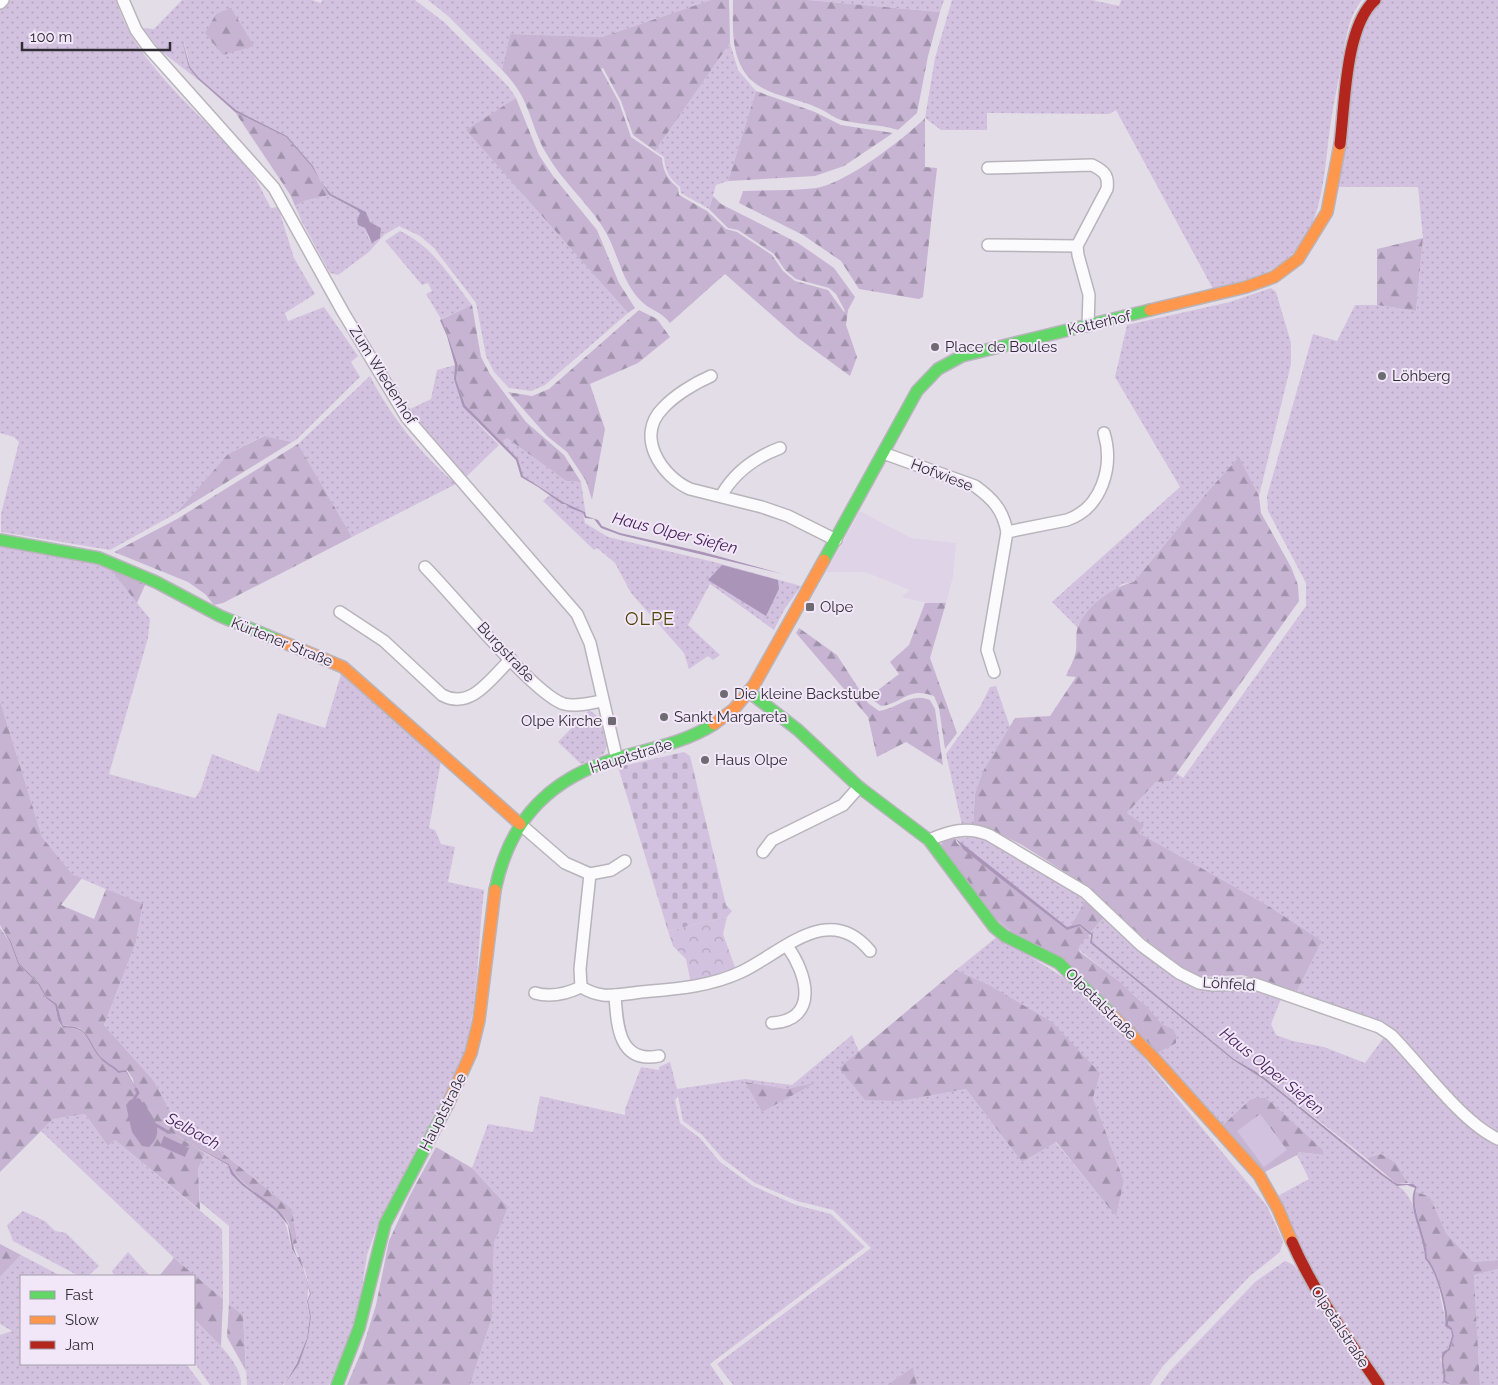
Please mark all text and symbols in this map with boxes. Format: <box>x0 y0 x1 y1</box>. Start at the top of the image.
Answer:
scale bar <box>22 20 170 52</box>
text: 100 m <box>30 28 72 46</box>
street label: Kotterhof <box>1066 307 1133 339</box>
street label: Zum Wiedenhof <box>346 323 421 428</box>
place label: Place de Boules <box>945 338 1057 356</box>
marker: Place de Boules <box>929 341 941 353</box>
place label: Löhberg <box>1392 367 1451 385</box>
marker: Löhberg <box>1376 370 1388 382</box>
street label: Hofwiese <box>908 455 976 495</box>
water label: Haus Olper Siefen <box>611 508 739 558</box>
place label: Olpe <box>820 598 854 616</box>
marker: Olpe <box>804 601 816 613</box>
district label: OLPE <box>625 608 675 629</box>
street label: Kürtener Straße <box>229 613 336 671</box>
street label: Burgstraße <box>474 618 539 686</box>
place label: Die kleine Backstube <box>734 685 880 703</box>
marker: Die kleine Backstube <box>718 688 730 700</box>
place label: Sankt Margareta <box>674 708 788 726</box>
marker: Sankt Margareta <box>658 711 670 723</box>
place label: Olpe Kirche <box>521 712 602 730</box>
marker: Olpe Kirche <box>606 715 618 727</box>
street label: Hauptstraße <box>588 735 674 777</box>
place label: Haus Olpe <box>715 751 788 769</box>
marker: Haus Olpe <box>699 754 711 766</box>
street label: Olpetalstraße <box>1062 965 1141 1044</box>
street label: Löhfeld <box>1202 973 1256 995</box>
water label: Haus Olper Siefen <box>1216 1023 1328 1119</box>
street label: Hauptstraße <box>416 1070 470 1154</box>
water label: Selbach <box>162 1108 223 1154</box>
legend <box>20 1275 195 1365</box>
street label: Olpetalstraße <box>1307 1283 1373 1371</box>
text: Fast <box>65 1286 93 1304</box>
text: Slow <box>65 1311 99 1329</box>
text: Jam <box>65 1336 94 1354</box>

